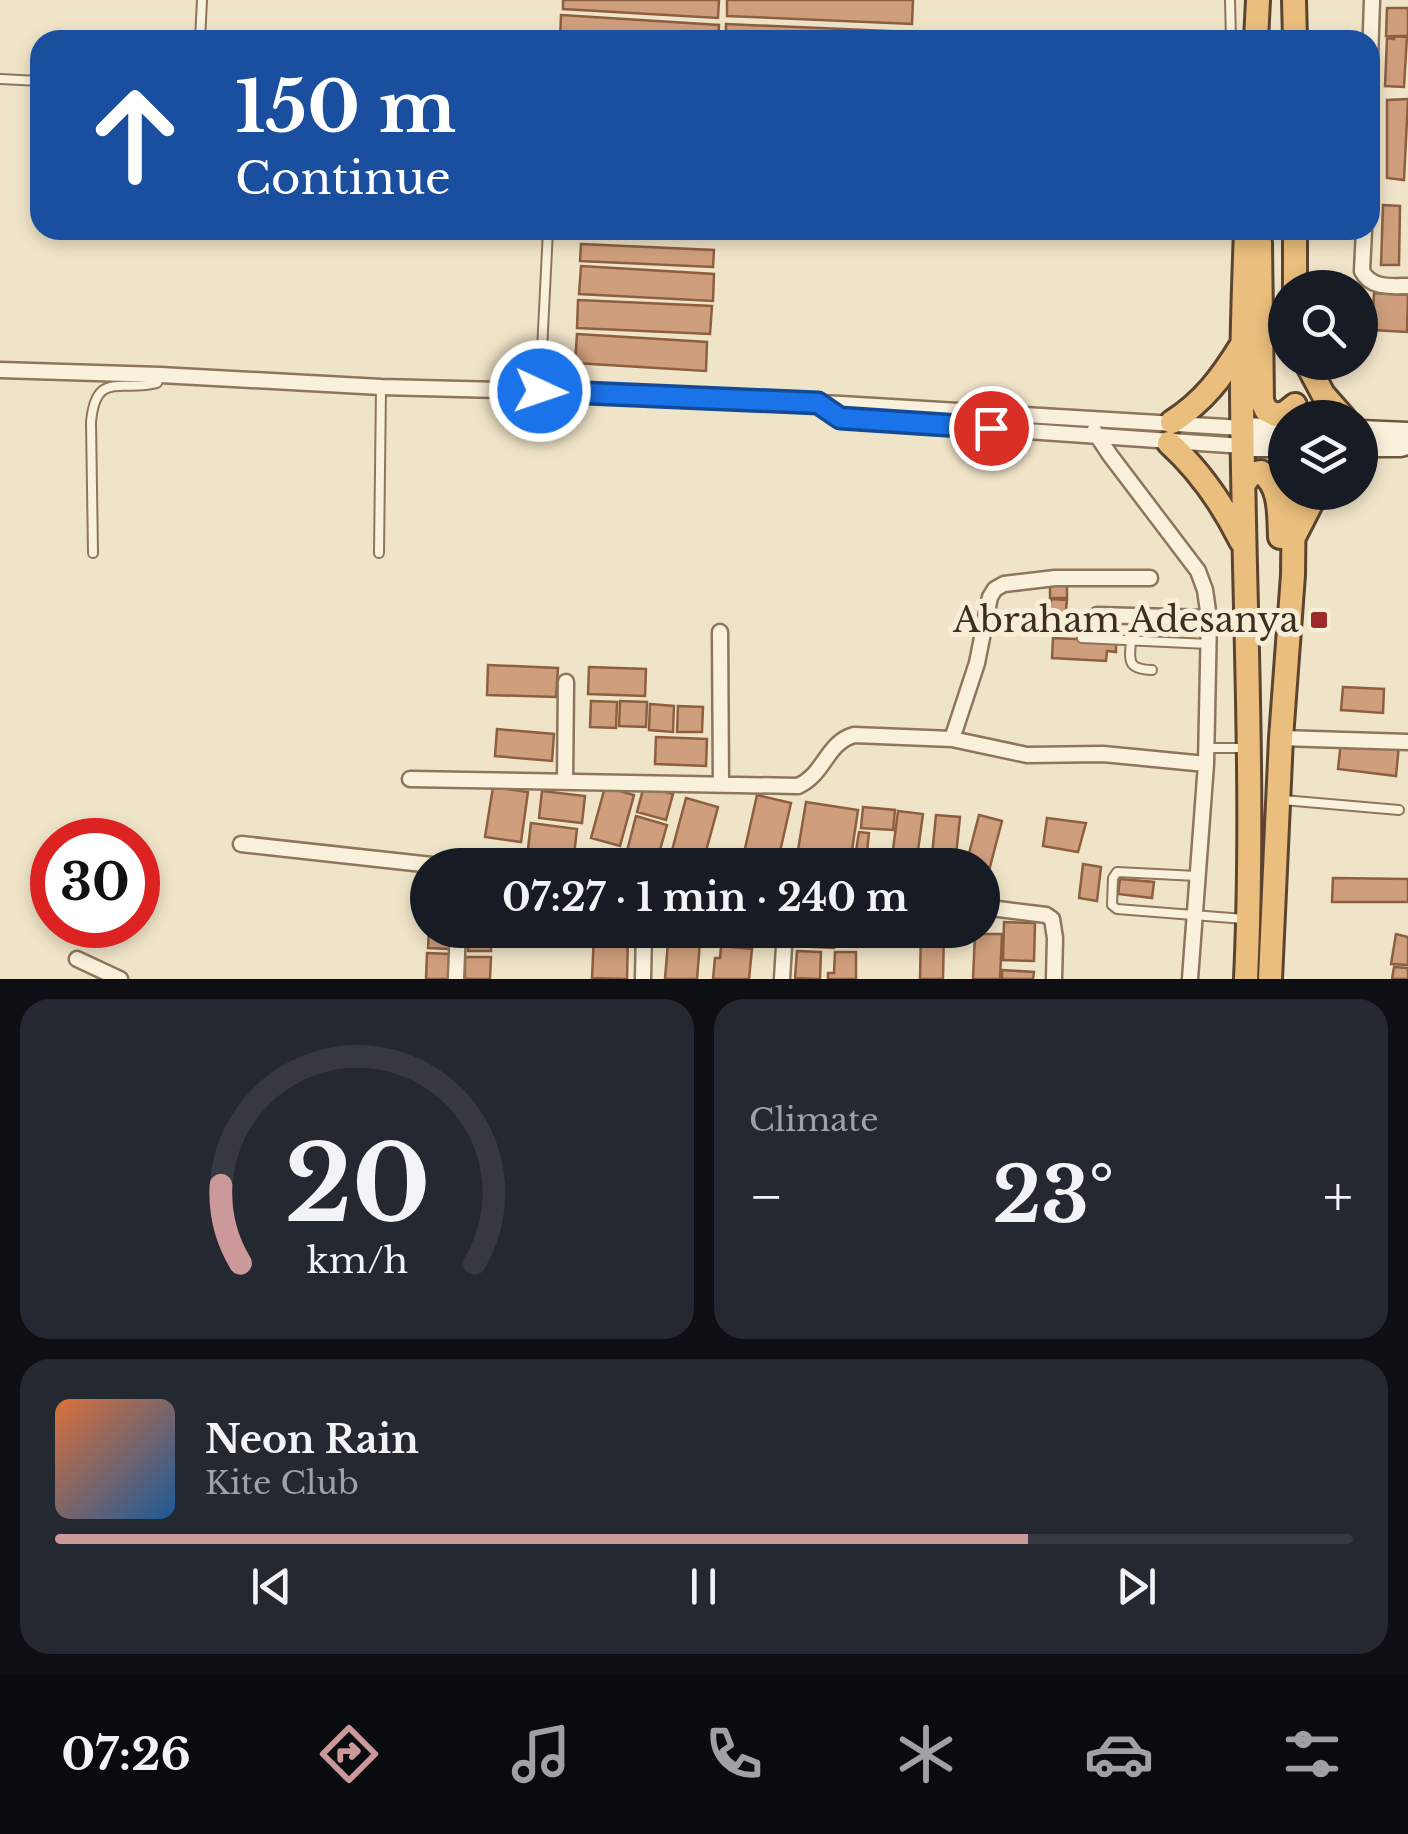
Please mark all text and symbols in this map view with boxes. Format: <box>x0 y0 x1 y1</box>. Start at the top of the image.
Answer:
text: 150 m <box>235 64 456 151</box>
icon: ahead <box>70 70 200 200</box>
text: Continue <box>235 150 451 206</box>
map controls <box>1268 270 1378 510</box>
button: search <box>1268 270 1378 380</box>
position arrow <box>488 339 592 443</box>
pin <box>949 386 1034 471</box>
button: layers <box>1268 400 1378 510</box>
icon: arrive <box>964 401 1019 456</box>
place label: Abraham Adesanya <box>952 598 1300 641</box>
marker: Abraham Adesanya <box>1308 609 1330 631</box>
speed limit sign: 30 <box>30 818 160 948</box>
text: 07:27 · 1 min · 240 m <box>502 874 908 921</box>
text: Climate <box>749 1100 878 1140</box>
text: 20 <box>284 1120 430 1249</box>
text: 23° <box>992 1149 1114 1242</box>
text: − <box>749 1163 784 1231</box>
text: + <box>1323 1163 1353 1231</box>
text: km/h <box>306 1238 408 1283</box>
text: Neon Rain <box>205 1416 419 1463</box>
text: Kite Club <box>205 1463 359 1503</box>
icon: previous <box>244 1559 299 1614</box>
icon: pause <box>676 1559 731 1614</box>
icon: next <box>1109 1559 1164 1614</box>
icon: directions <box>314 1719 384 1789</box>
icon: music <box>506 1719 576 1789</box>
icon: phone <box>699 1719 769 1789</box>
icon: climate <box>891 1719 961 1789</box>
icon: car <box>1084 1719 1154 1789</box>
icon: filters <box>1277 1719 1347 1789</box>
text: 07:26 <box>61 1726 191 1782</box>

